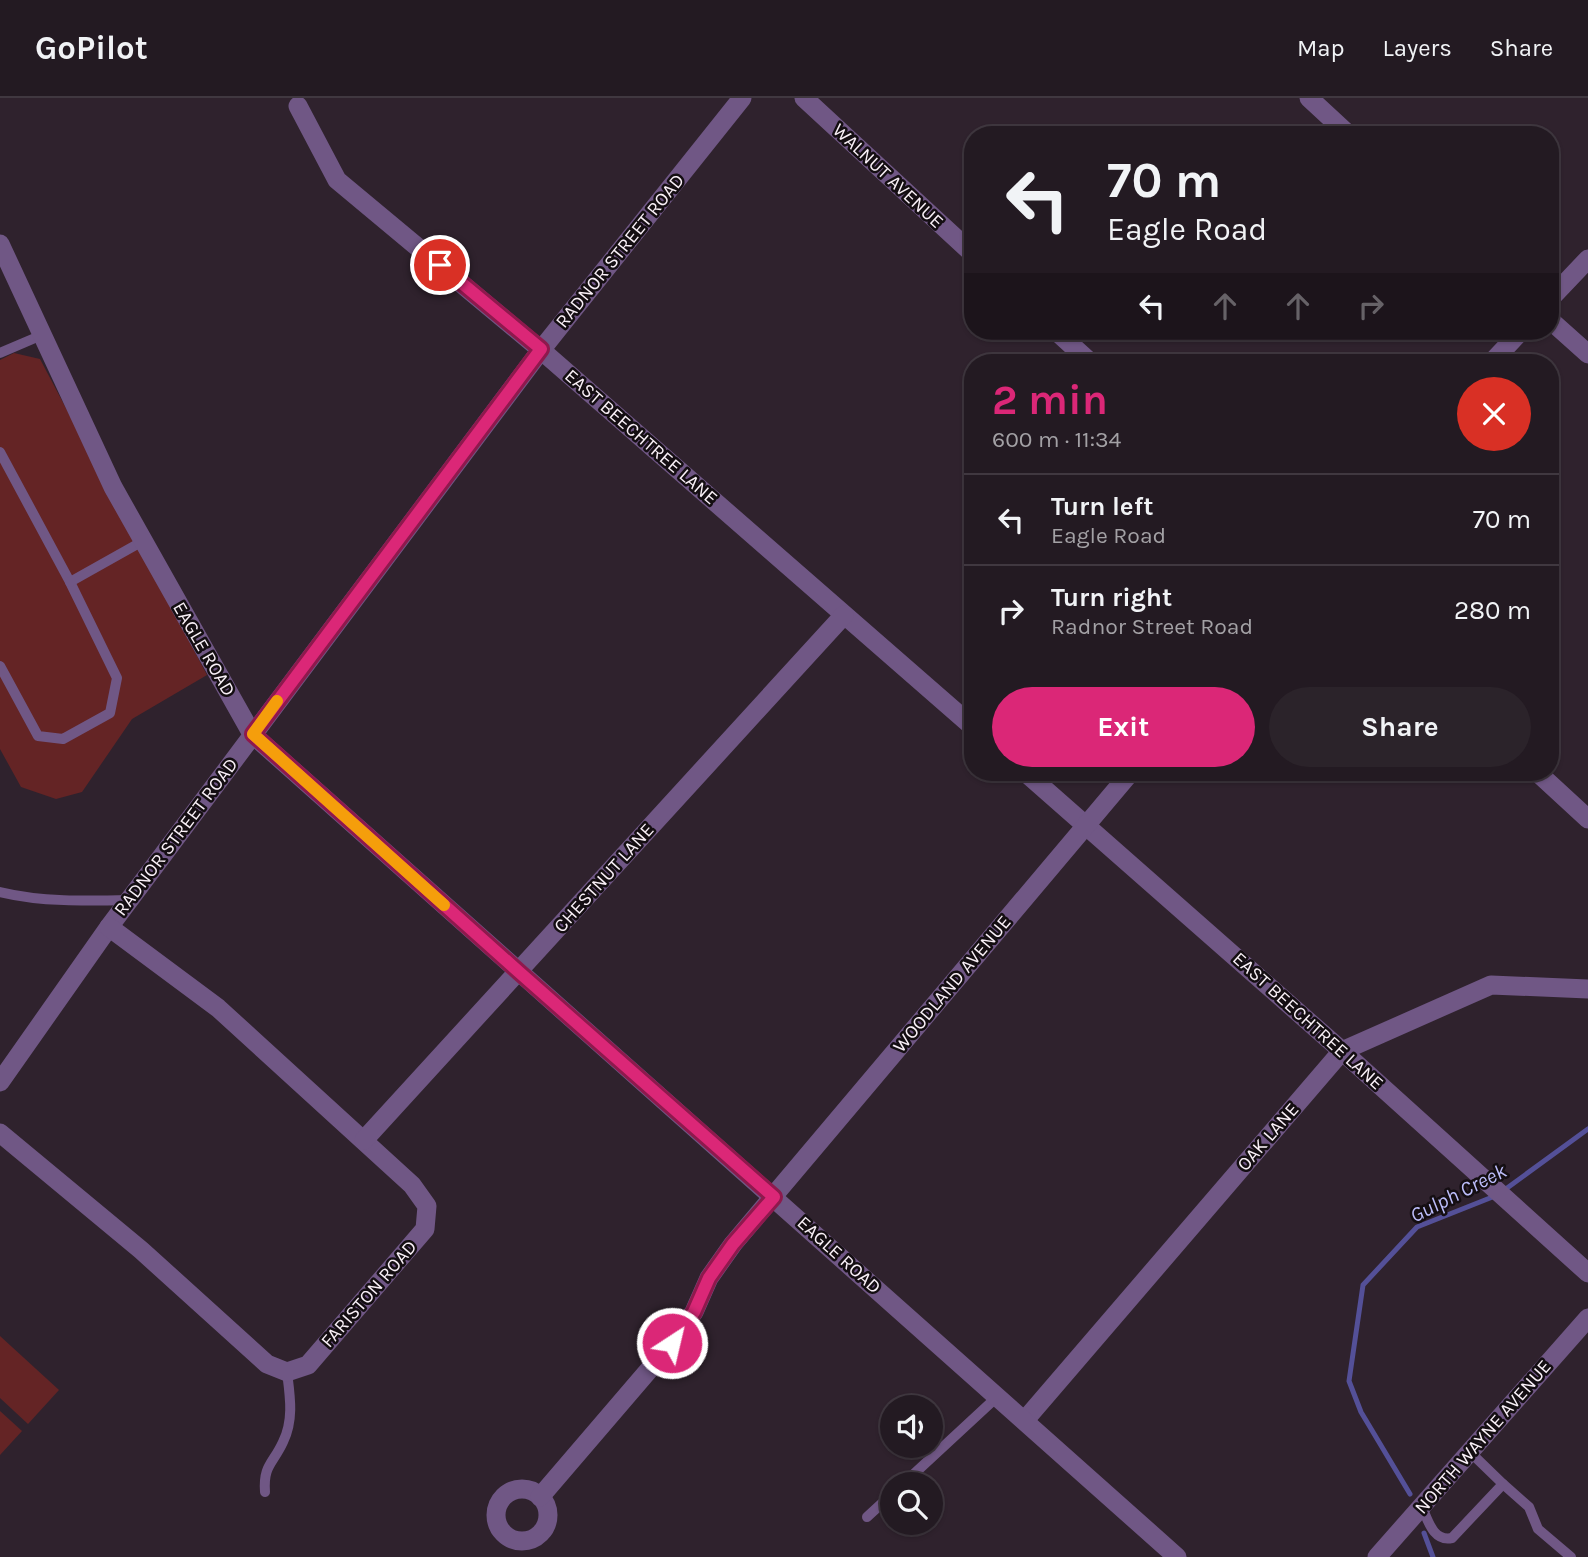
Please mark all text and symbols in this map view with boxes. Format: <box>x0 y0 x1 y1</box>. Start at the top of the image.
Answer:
text: GoPilot <box>35 29 148 67</box>
text: Map <box>1297 34 1345 62</box>
text: Layers <box>1383 34 1452 62</box>
text: Share <box>1490 34 1553 62</box>
street label: WALNUT AVENUE <box>828 119 948 233</box>
text: 70 m <box>1107 152 1221 209</box>
icon: left <box>992 154 1083 245</box>
street label: RADNOR STREET ROAD <box>551 170 689 332</box>
text: Eagle Road <box>1107 211 1267 248</box>
pin <box>410 235 470 295</box>
icon: arrive <box>421 246 459 284</box>
icon: left <box>1133 287 1171 325</box>
icon: ahead <box>1206 287 1244 325</box>
icon: ahead <box>1279 287 1317 325</box>
icon: right <box>1352 287 1390 325</box>
street label: EAST BEECHTREE LANE <box>560 365 722 509</box>
text: 2 min <box>992 375 1108 425</box>
button: close <box>1457 377 1531 451</box>
text: 600 m · 11:34 <box>992 426 1121 453</box>
text: Turn left <box>1051 491 1153 522</box>
icon: left <box>992 501 1030 539</box>
text: 70 m <box>1473 504 1531 535</box>
text: Eagle Road <box>1051 522 1166 549</box>
text: Turn right <box>1051 582 1172 613</box>
icon: right <box>992 592 1030 630</box>
text: 280 m <box>1454 595 1531 626</box>
street label: EAGLE ROAD <box>168 598 240 700</box>
text: Radnor Street Road <box>1051 613 1253 640</box>
button: Exit <box>992 687 1255 767</box>
button: Share <box>1269 687 1531 767</box>
street label: RADNOR STREET ROAD <box>109 754 243 920</box>
street label: CHESTNUT LANE <box>549 819 659 937</box>
street label: WOODLAND AVENUE <box>888 911 1016 1057</box>
street label: EAST BEECHTREE LANE <box>1228 948 1388 1094</box>
street label: OAK LANE <box>1233 1099 1303 1175</box>
water label: Gulph Creek <box>1406 1158 1511 1228</box>
street label: EAGLE ROAD <box>793 1212 885 1298</box>
street label: FARISTON ROAD <box>316 1236 422 1352</box>
position arrow <box>635 1306 709 1380</box>
street label: NORTH WAYNE AVENUE <box>1410 1355 1556 1519</box>
map controls <box>880 1395 943 1535</box>
button: sound <box>880 1395 943 1458</box>
button: search <box>880 1472 943 1535</box>

